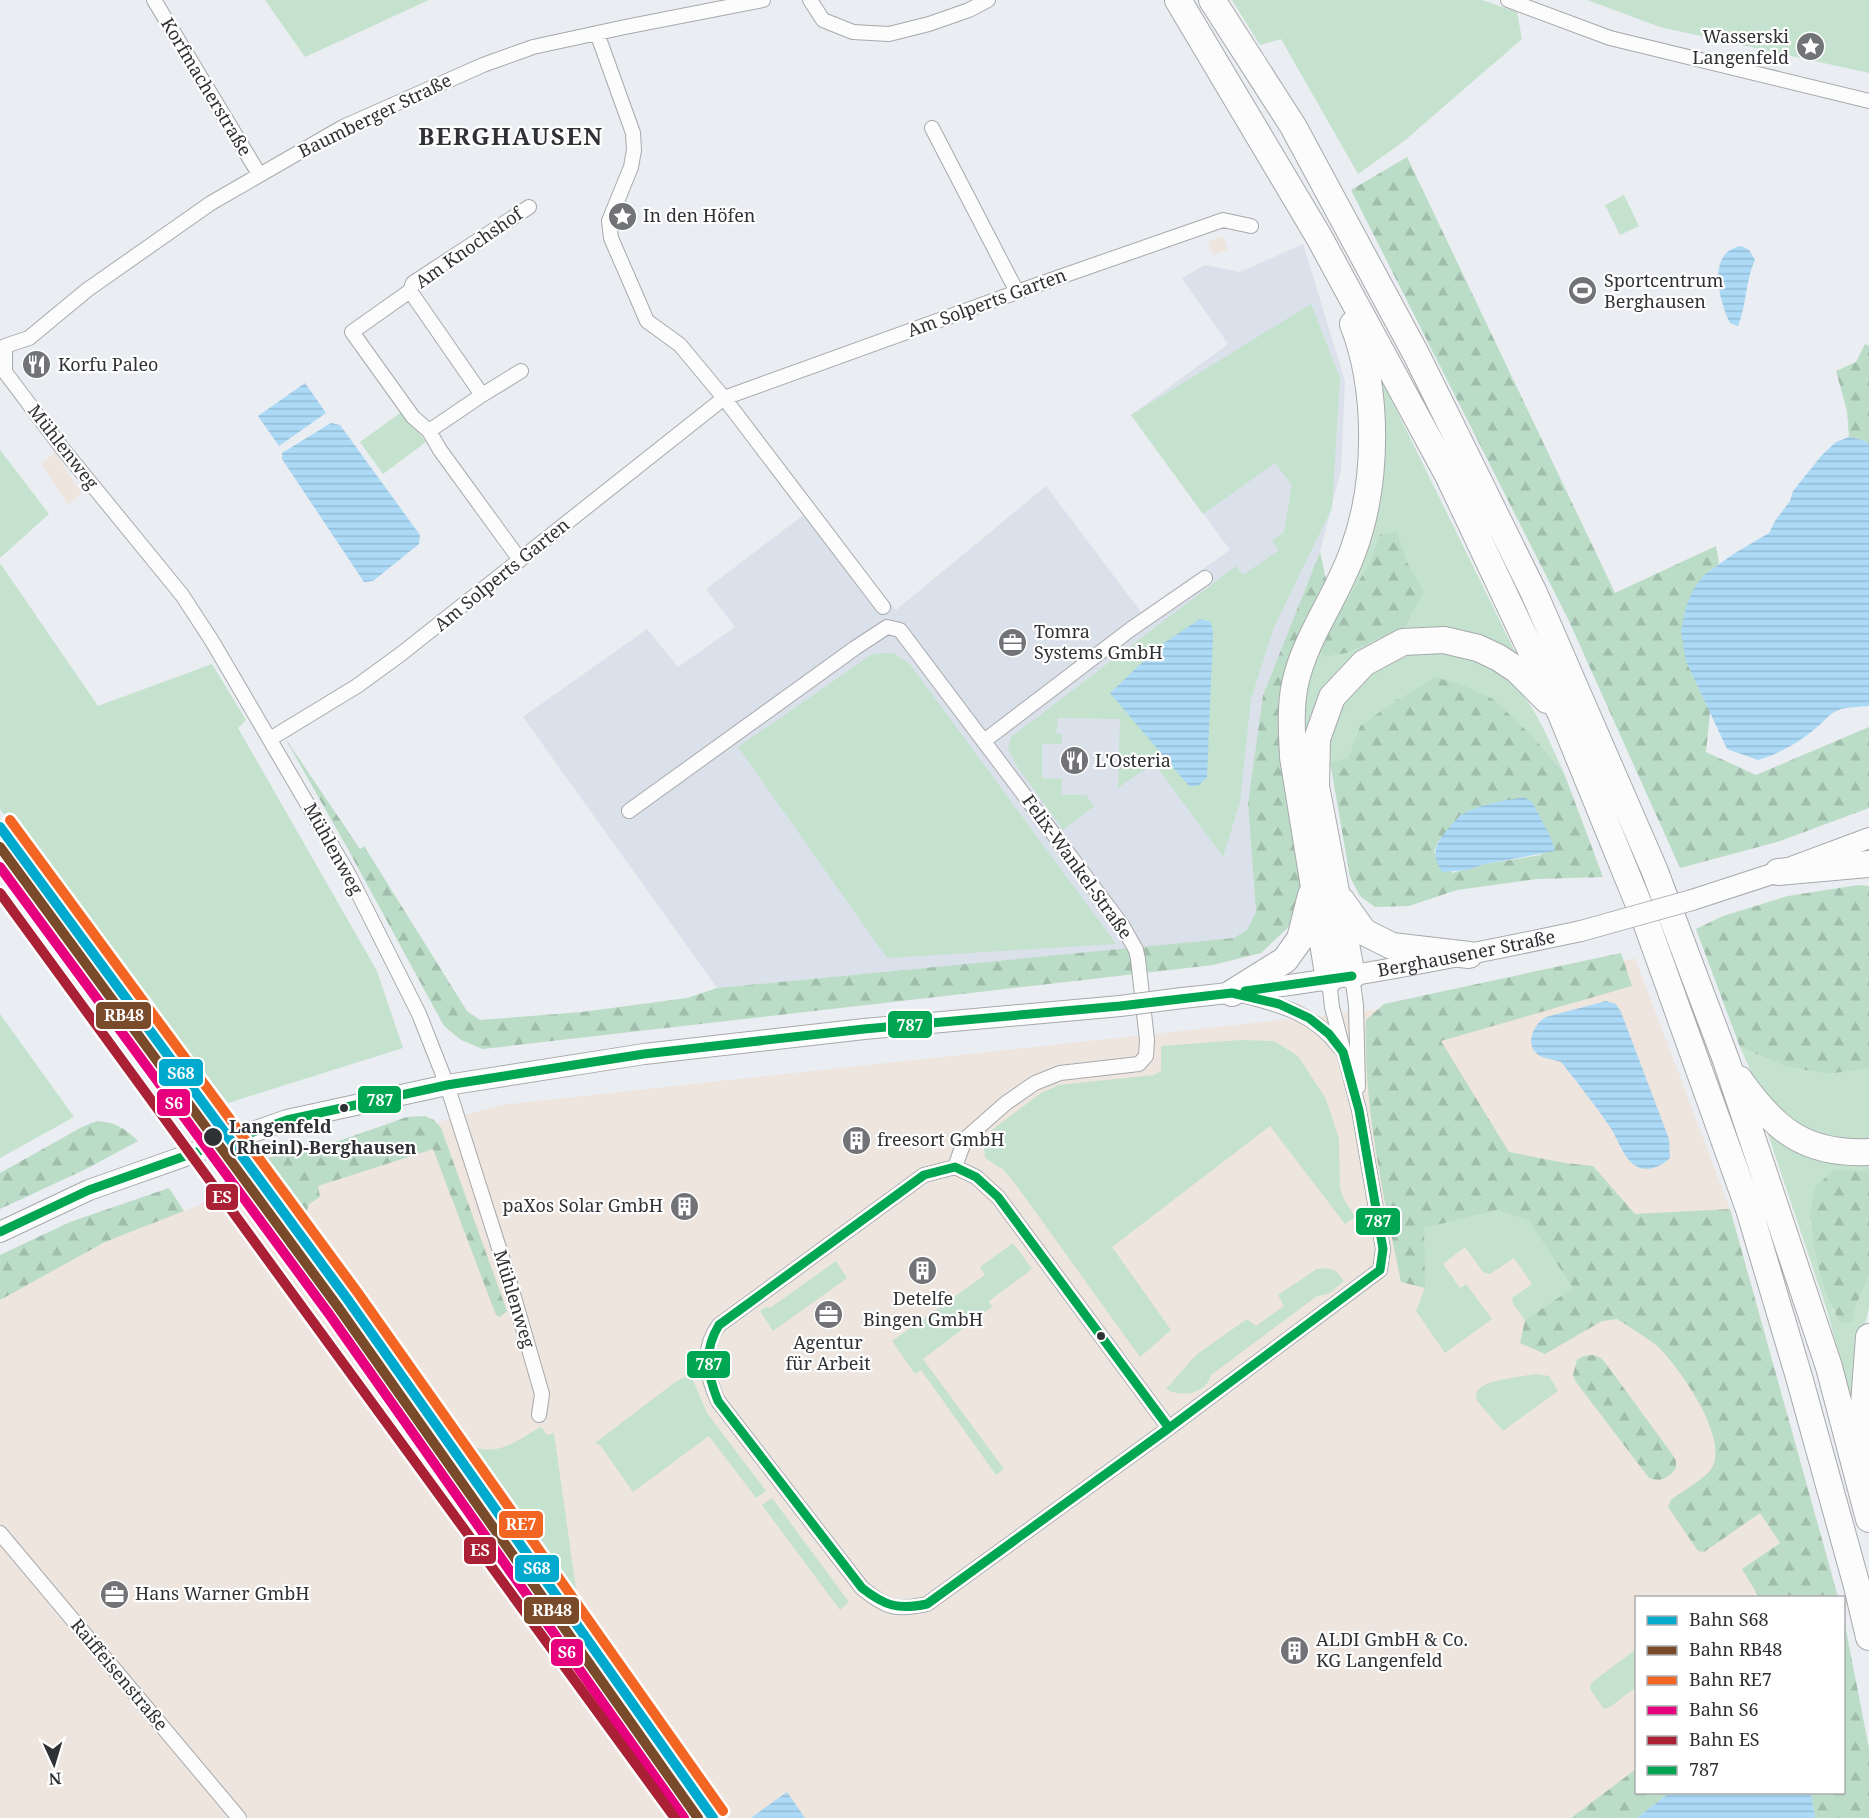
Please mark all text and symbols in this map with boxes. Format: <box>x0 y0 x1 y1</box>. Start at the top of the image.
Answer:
street label: Korfmacherstraße <box>156 13 258 160</box>
place label: Wasserski Langenfeld <box>1692 24 1789 69</box>
place icon: Wasserski Langenfeld <box>1794 31 1826 63</box>
street label: Baumberger Straße <box>294 68 455 163</box>
district label: BERGHAUSEN <box>418 119 604 152</box>
street label: Am Knochshof <box>410 200 528 293</box>
place icon: In den Höfen <box>606 200 638 232</box>
place label: In den Höfen <box>643 203 756 227</box>
street label: Am Solperts Garten <box>904 262 1070 342</box>
place label: Sportcentrum Berghausen <box>1604 268 1723 313</box>
sports icon: Sportcentrum Berghausen <box>1567 275 1599 307</box>
restaurant icon: Korfu Paleo <box>21 349 53 381</box>
place label: Korfu Paleo <box>58 352 158 376</box>
street label: Mühlenweg <box>23 399 105 494</box>
street label: Am Solperts Garten <box>429 512 574 636</box>
place label: Tomra Systems GmbH <box>1034 619 1163 664</box>
office icon: Tomra Systems GmbH <box>997 626 1029 658</box>
restaurant icon: L'Osteria <box>1058 745 1090 777</box>
place label: L'Osteria <box>1095 748 1171 772</box>
street label: Felix-Wankel-Straße <box>1017 789 1138 943</box>
street label: Mühlenweg <box>299 798 369 899</box>
street label: Berghausener Straße <box>1376 924 1557 982</box>
line badge: RB48 <box>95 1001 152 1030</box>
text: RB48 <box>104 1004 144 1026</box>
line badge: 787 <box>887 1010 933 1039</box>
text: 787 <box>896 1014 924 1036</box>
line badge: S68 <box>158 1058 204 1087</box>
text: S68 <box>167 1062 195 1084</box>
line badge: 787 <box>357 1085 402 1114</box>
line badge: S6 <box>156 1088 191 1117</box>
text: 787 <box>366 1089 394 1111</box>
text: S6 <box>165 1092 183 1114</box>
unlabelled marker <box>338 1102 350 1114</box>
place label: Langenfeld (Rheinl)-Berghausen <box>229 1114 416 1159</box>
building icon: freesort GmbH <box>840 1124 872 1156</box>
marker: Langenfeld (Rheinl)-Berghausen <box>202 1126 224 1148</box>
place label: freesort GmbH <box>877 1127 1005 1151</box>
line badge: ES <box>205 1183 239 1211</box>
text: ES <box>212 1186 232 1208</box>
building icon: paXos Solar GmbH <box>668 1190 700 1222</box>
place label: paXos Solar GmbH <box>503 1193 663 1217</box>
line badge: 787 <box>1355 1207 1401 1236</box>
text: 787 <box>1364 1210 1392 1232</box>
street label: Mühlenweg <box>489 1247 541 1351</box>
building icon: Detelfe Bingen GmbH <box>907 1254 939 1286</box>
place label: Detelfe Bingen GmbH <box>863 1286 983 1331</box>
office icon: Agentur für Arbeit <box>812 1298 844 1330</box>
place label: Agentur für Arbeit <box>785 1330 871 1375</box>
unlabelled marker <box>1095 1330 1107 1342</box>
line badge: 787 <box>686 1350 731 1379</box>
text: 787 <box>695 1353 723 1375</box>
line badge: RE7 <box>498 1510 544 1539</box>
text: RE7 <box>506 1513 536 1535</box>
line badge: ES <box>463 1536 497 1565</box>
text: ES <box>470 1539 490 1561</box>
line badge: S68 <box>514 1554 560 1583</box>
text: S68 <box>523 1557 551 1579</box>
office icon: Hans Warner GmbH <box>98 1578 130 1610</box>
place label: Hans Warner GmbH <box>135 1581 310 1605</box>
line badge: RB48 <box>523 1596 580 1625</box>
legend <box>1635 1596 1845 1794</box>
text: RB48 <box>532 1599 572 1621</box>
text: Bahn S68 <box>1689 1607 1769 1631</box>
street label: Raiffeisenstraße <box>66 1613 174 1735</box>
place label: ALDI GmbH & Co. KG Langenfeld <box>1316 1627 1468 1672</box>
building icon: ALDI GmbH & Co. KG Langenfeld <box>1279 1634 1311 1666</box>
text: Bahn RB48 <box>1689 1637 1782 1661</box>
line badge: S6 <box>550 1638 584 1667</box>
text: S6 <box>558 1641 576 1663</box>
text: Bahn RE7 <box>1689 1667 1772 1691</box>
text: Bahn S6 <box>1689 1697 1758 1721</box>
text: Bahn ES <box>1689 1727 1760 1751</box>
north arrow <box>24 1734 84 1794</box>
text: 787 <box>1689 1757 1719 1781</box>
text: N <box>48 1768 62 1790</box>

